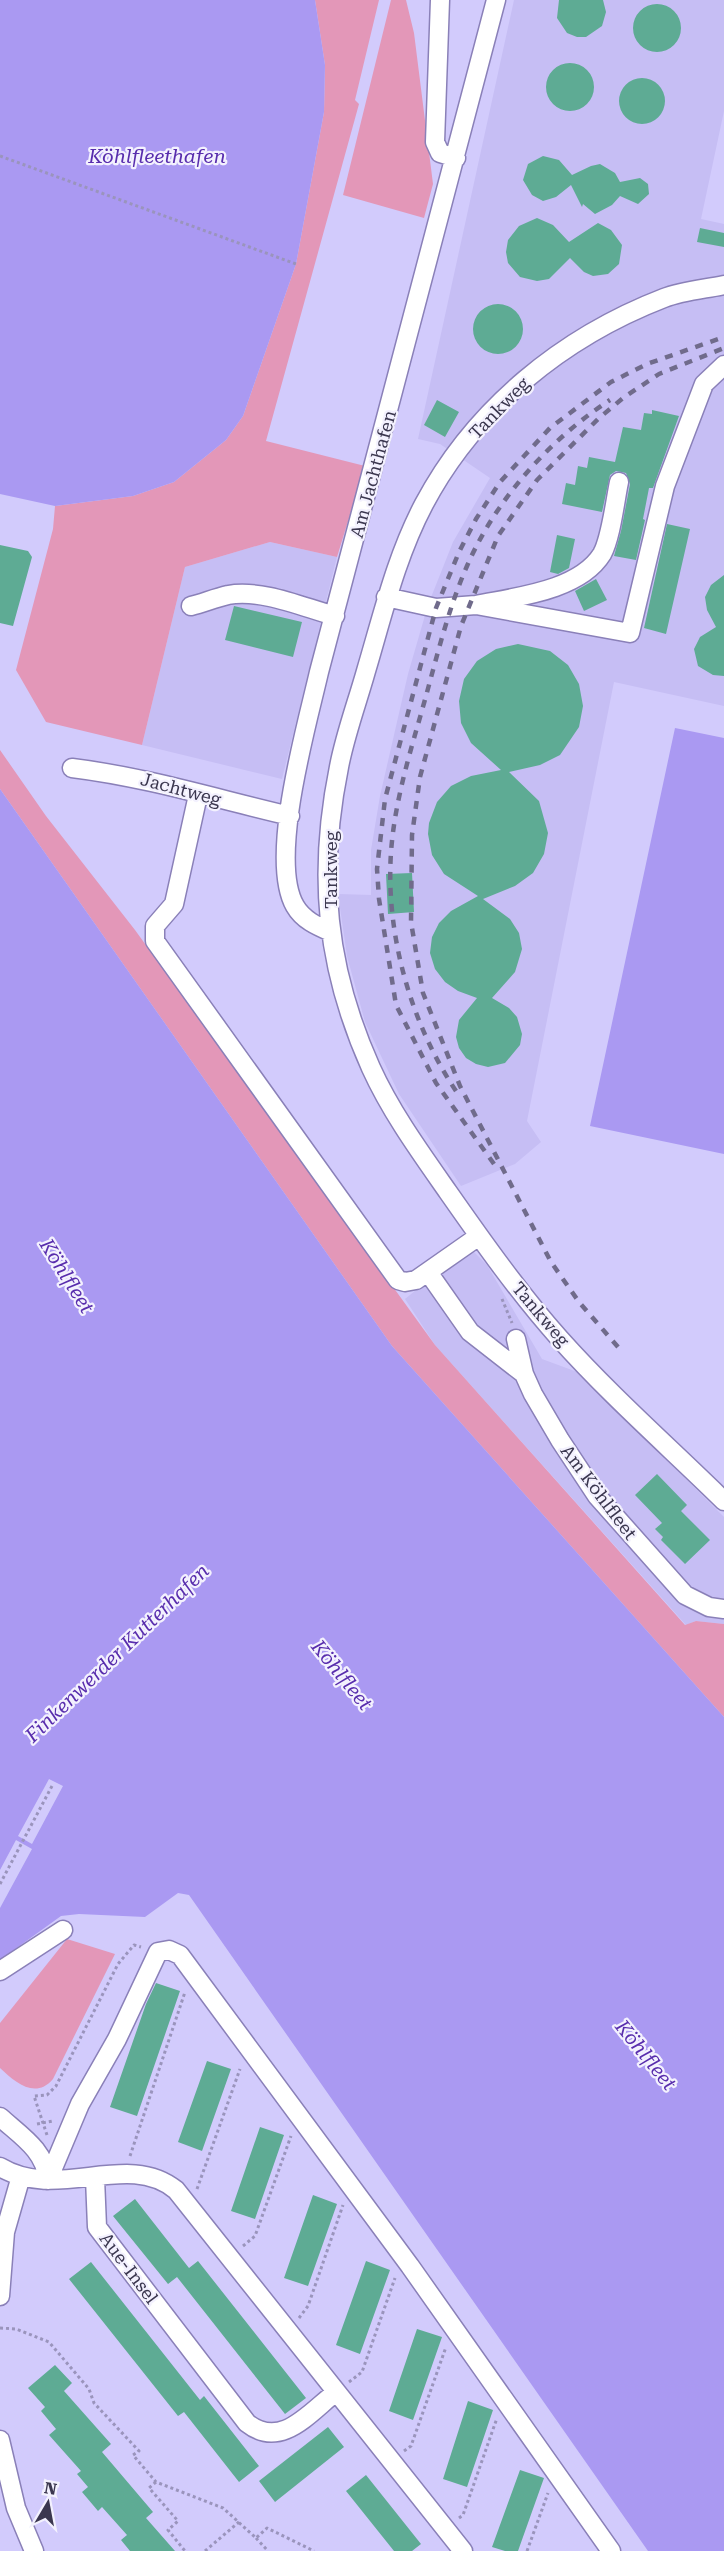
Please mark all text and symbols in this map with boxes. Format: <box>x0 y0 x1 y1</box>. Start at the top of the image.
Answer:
water label: Köhlfleethafen <box>87 144 226 168</box>
street label: Tankweg <box>464 372 534 443</box>
street label: Am Jachthafen <box>346 408 400 540</box>
street label: Jachtweg <box>138 768 224 810</box>
street label: Tankweg <box>320 830 341 909</box>
water label: Köhlfleet <box>34 1233 100 1318</box>
street label: Tankweg <box>508 1277 575 1351</box>
street label: Am Köhlfleet <box>557 1441 642 1544</box>
water label: Finkenwerder Kutterhafen <box>19 1559 214 1748</box>
water label: Köhlfleet <box>306 1634 378 1715</box>
water label: Köhlfleet <box>610 2014 682 2095</box>
street label: Aue-Insel <box>95 2228 163 2308</box>
north arrow <box>18 2473 78 2533</box>
text: N <box>43 2478 58 2499</box>

